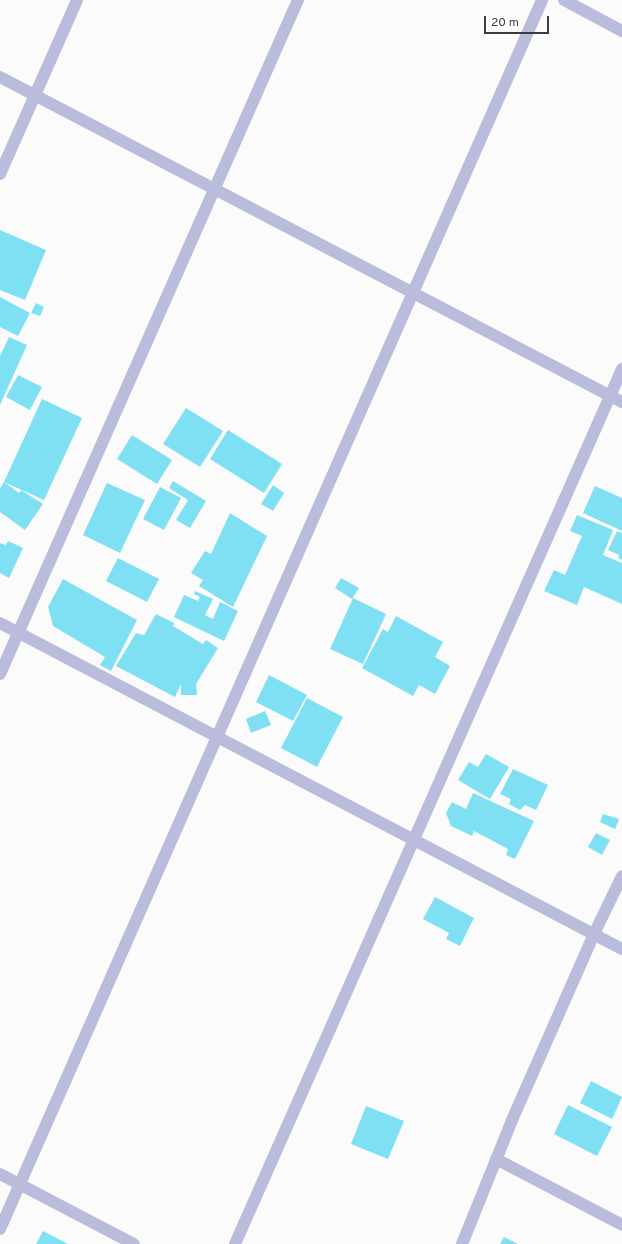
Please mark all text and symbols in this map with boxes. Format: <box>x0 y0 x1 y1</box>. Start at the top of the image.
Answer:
scale bar <box>486 8 551 34</box>
text: 20 m <box>491 15 519 31</box>

